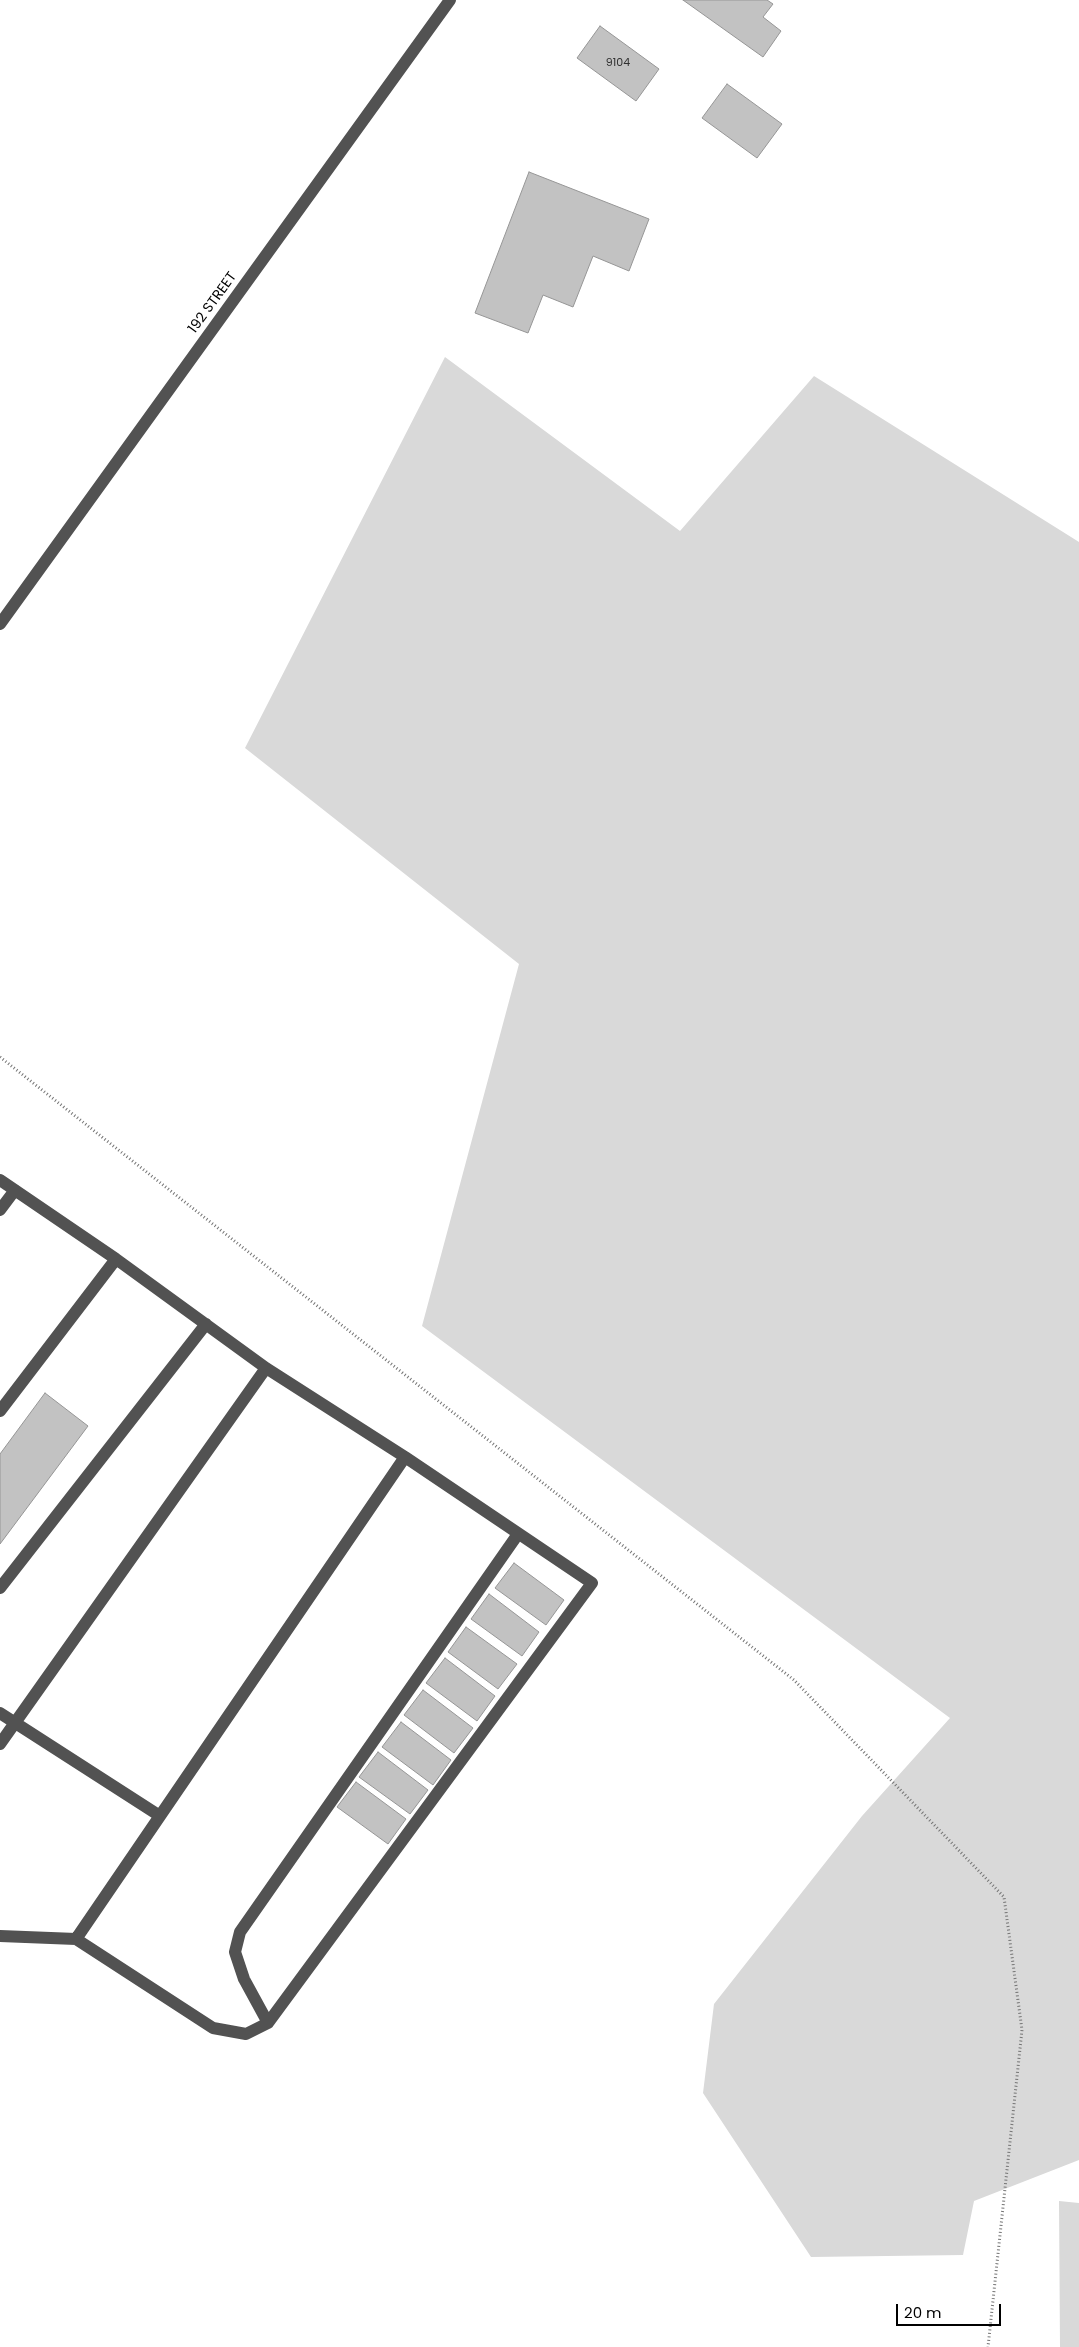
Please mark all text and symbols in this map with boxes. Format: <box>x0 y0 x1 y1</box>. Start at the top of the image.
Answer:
house number: 9104 <box>606 56 630 70</box>
street label: 192 STREET <box>185 269 241 337</box>
scale bar <box>899 2294 1004 2326</box>
text: 20 m <box>904 2302 942 2323</box>

